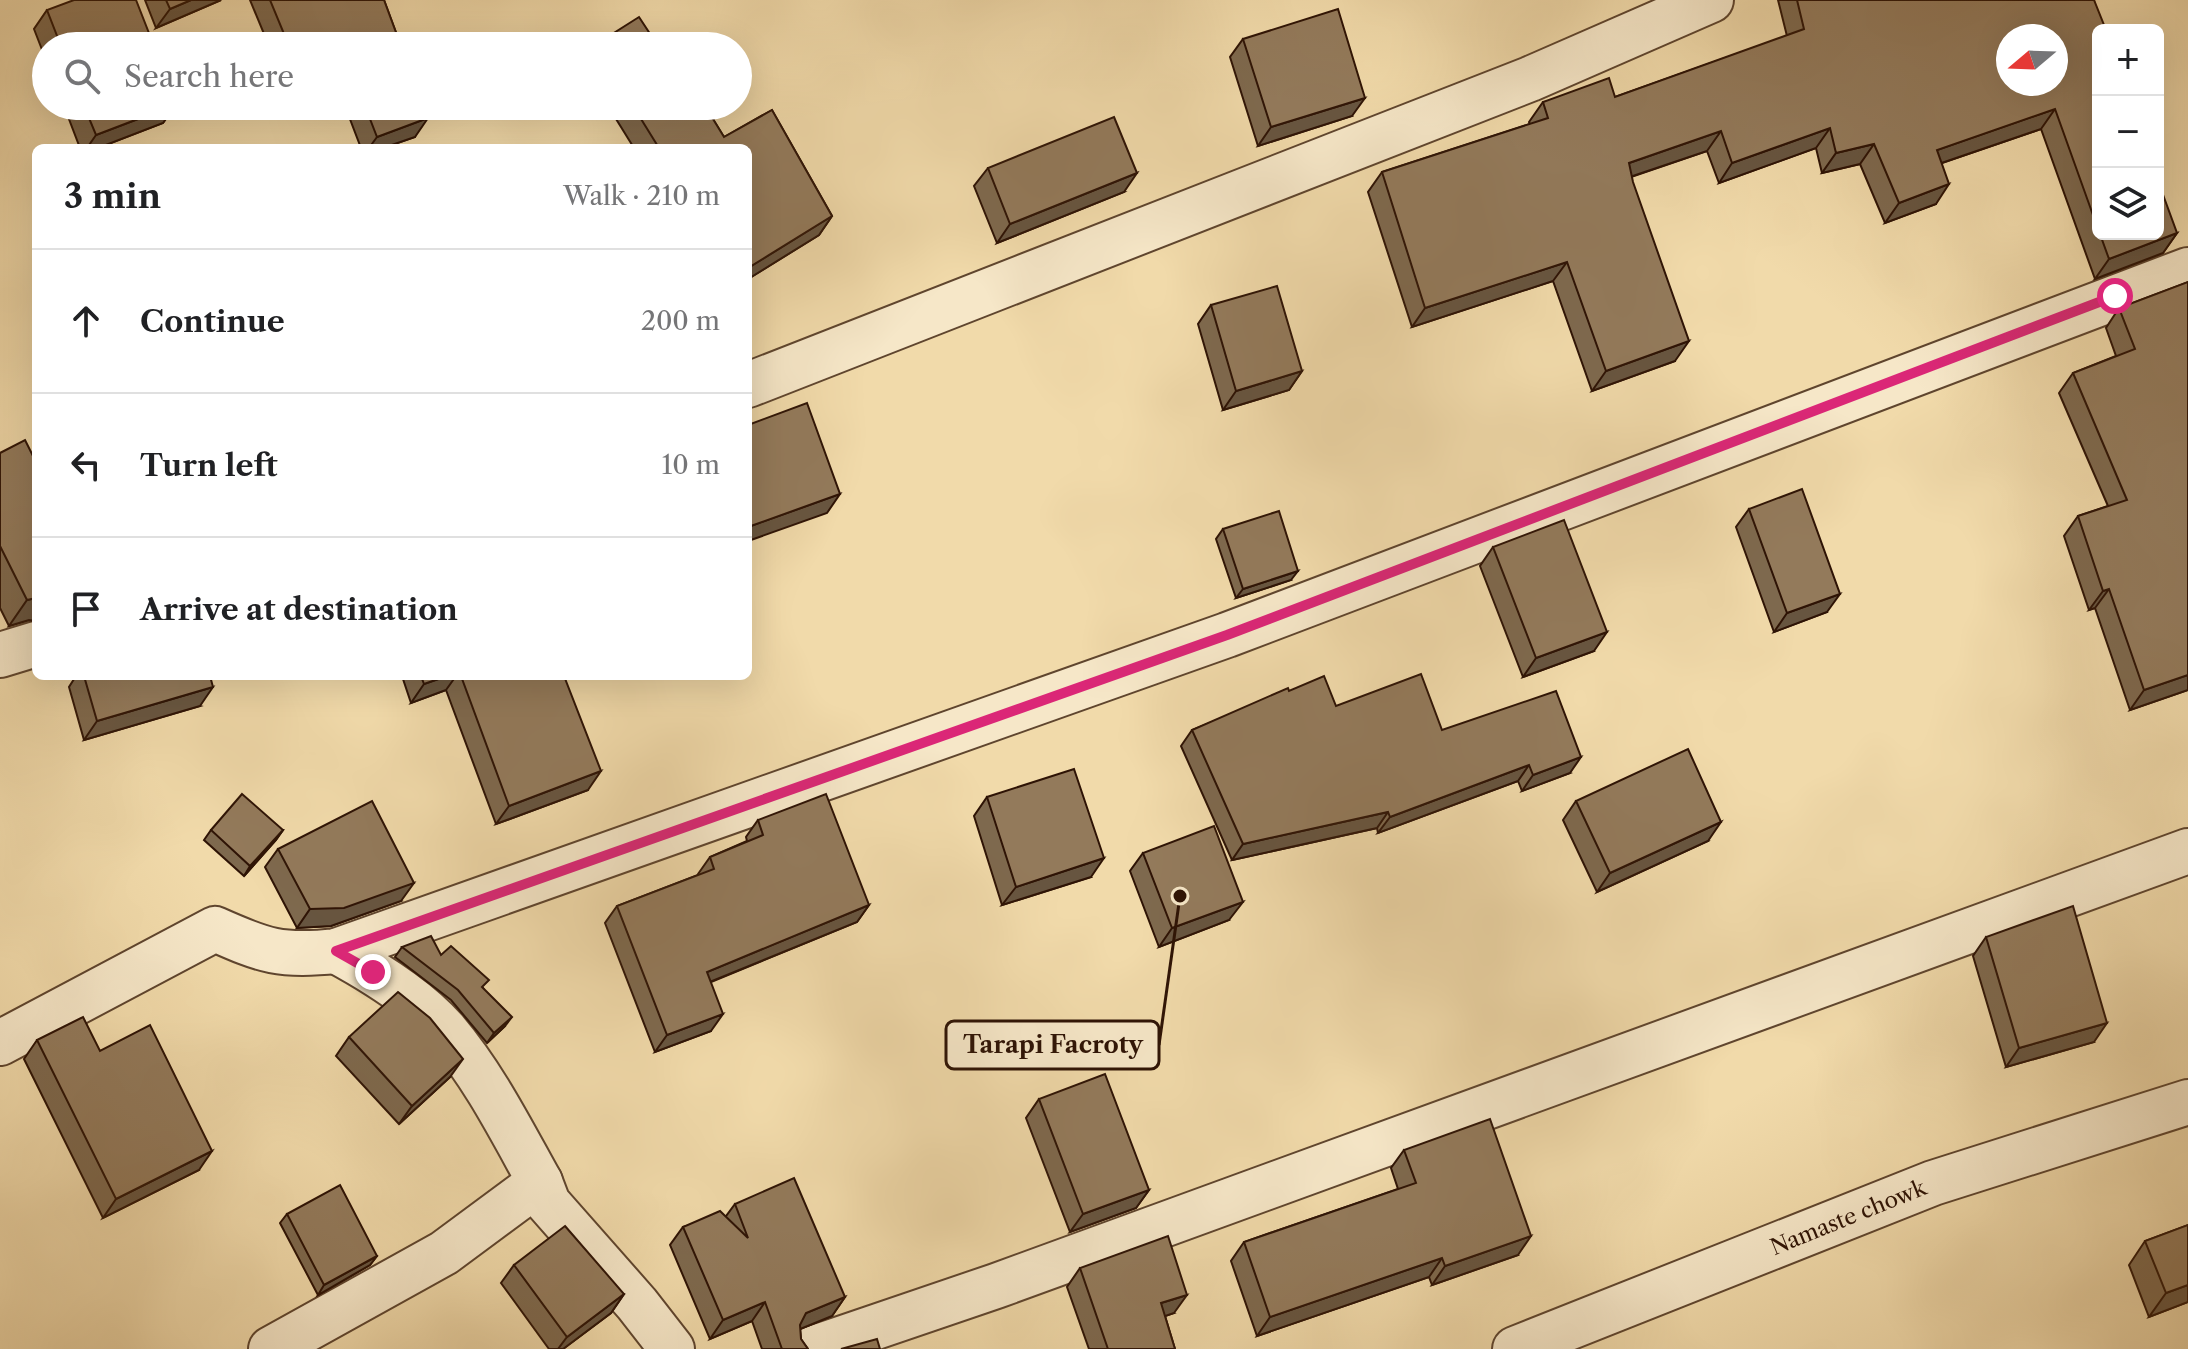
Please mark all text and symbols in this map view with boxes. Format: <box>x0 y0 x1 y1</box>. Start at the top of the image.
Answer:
north arrow <box>1996 24 2068 96</box>
map controls <box>2092 24 2164 240</box>
button: + <box>2092 24 2164 96</box>
search box <box>32 32 752 120</box>
icon: search <box>60 54 104 98</box>
text: Search here <box>124 58 294 95</box>
button: − <box>2092 96 2164 168</box>
button: layers <box>2092 168 2164 240</box>
text: 3 min <box>64 175 161 217</box>
text: Walk · 210 m <box>563 180 720 212</box>
route start <box>2097 278 2133 314</box>
icon: ahead <box>64 299 108 343</box>
text: Continue <box>140 303 285 340</box>
text: 200 m <box>641 305 720 337</box>
icon: left <box>64 443 108 487</box>
text: Turn left <box>140 447 277 484</box>
text: 10 m <box>661 449 720 481</box>
icon: arrive <box>64 587 108 631</box>
text: Arrive at destination <box>140 591 458 628</box>
route end <box>355 954 391 990</box>
callout: Tarapi Facroty <box>946 1021 1159 1069</box>
text: Tarapi Facroty <box>963 1030 1144 1059</box>
street label: Namaste chowk <box>1766 1173 1931 1261</box>

